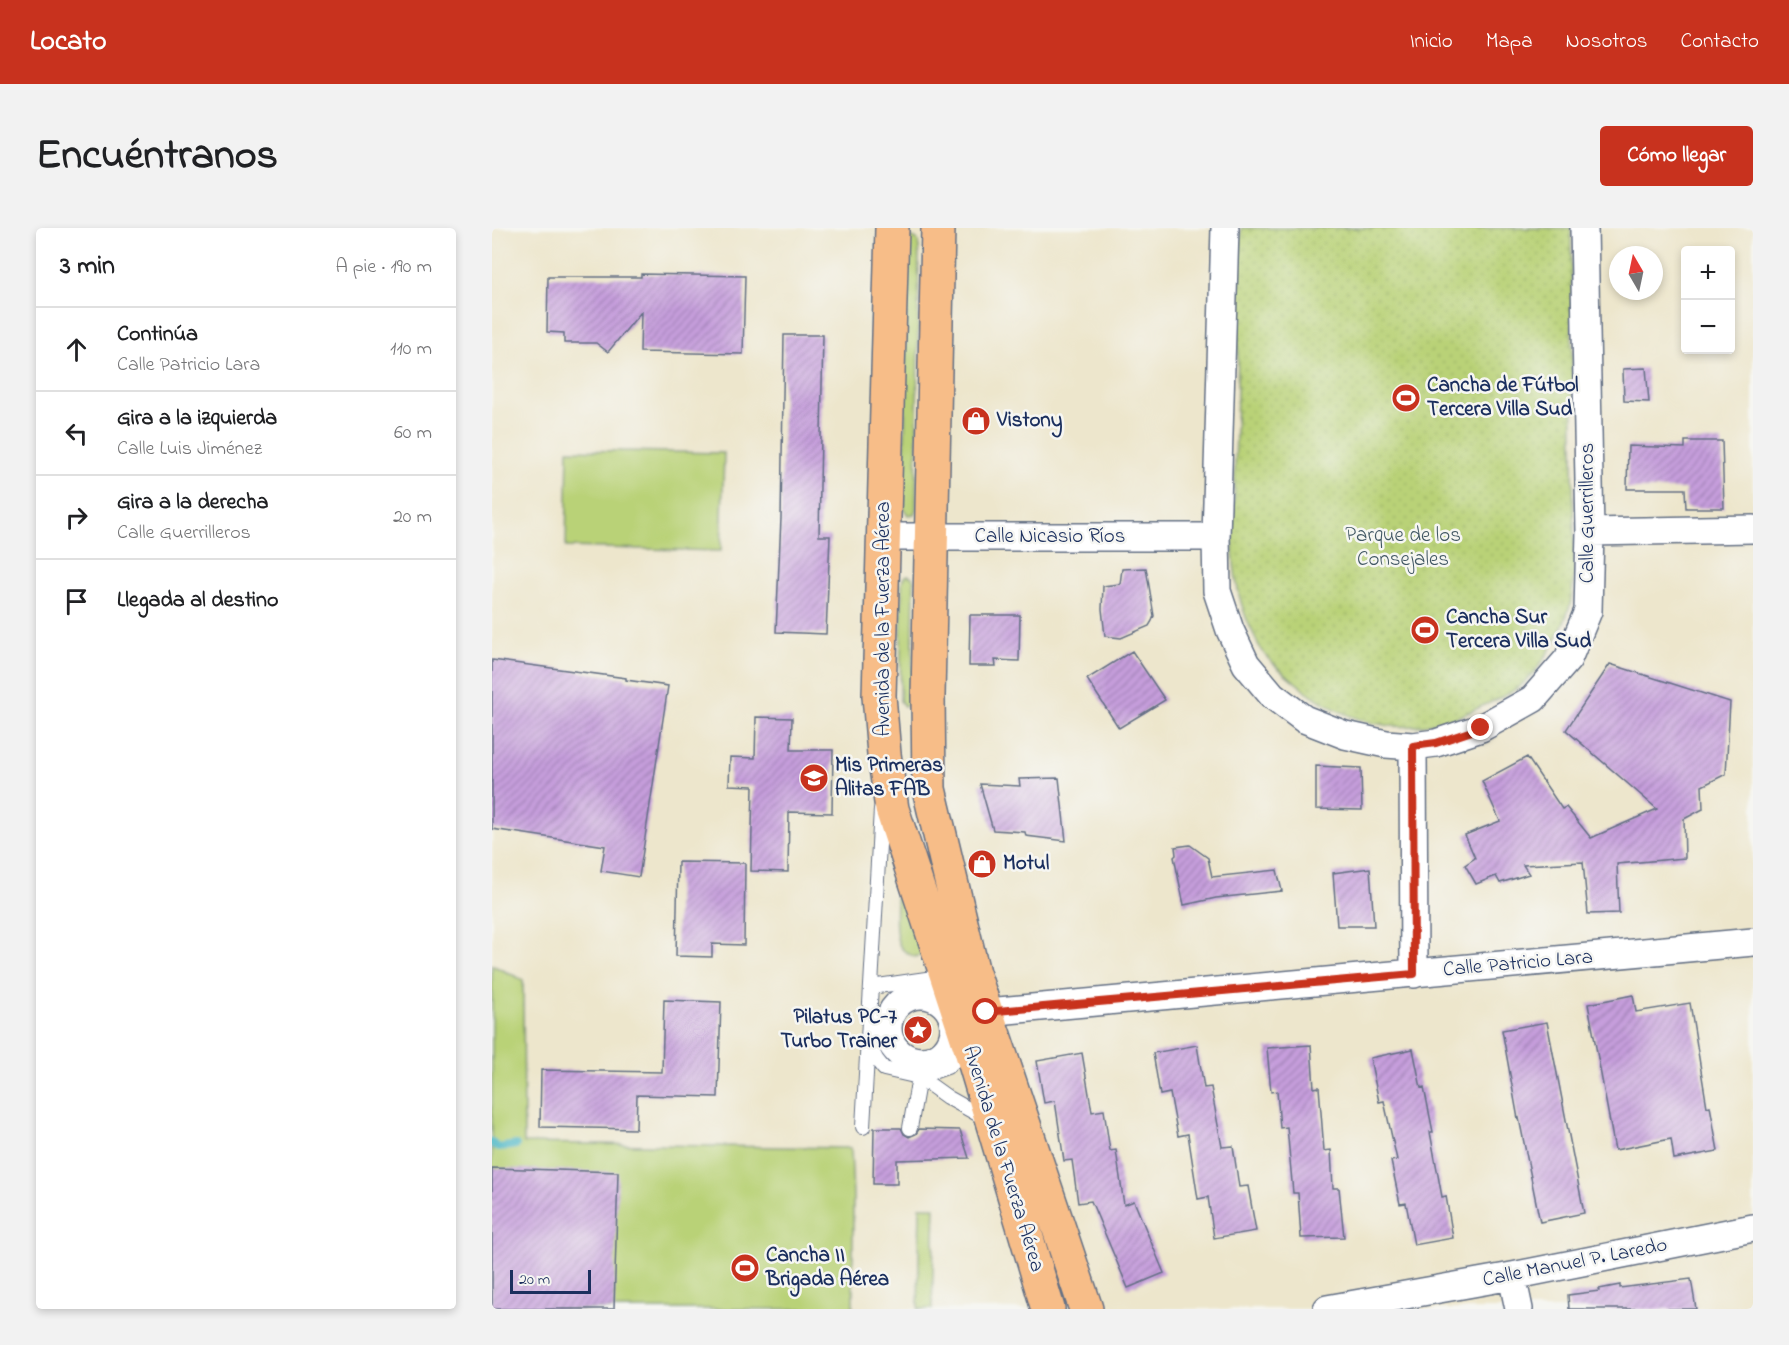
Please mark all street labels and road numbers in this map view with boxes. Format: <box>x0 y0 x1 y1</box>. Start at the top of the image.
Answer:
street label: Calle Guerrilleros <box>1573 443 1603 583</box>
street label: Avenida de la Fuerza Aérea <box>869 501 899 737</box>
street label: Calle Nicasio Ríos <box>975 522 1125 552</box>
street label: Calle Patricio Lara <box>1442 943 1594 985</box>
street label: Avenida de la Fuerza Aérea <box>954 1042 1052 1276</box>
street label: Calle Manuel P. Laredo <box>1480 1230 1670 1296</box>

